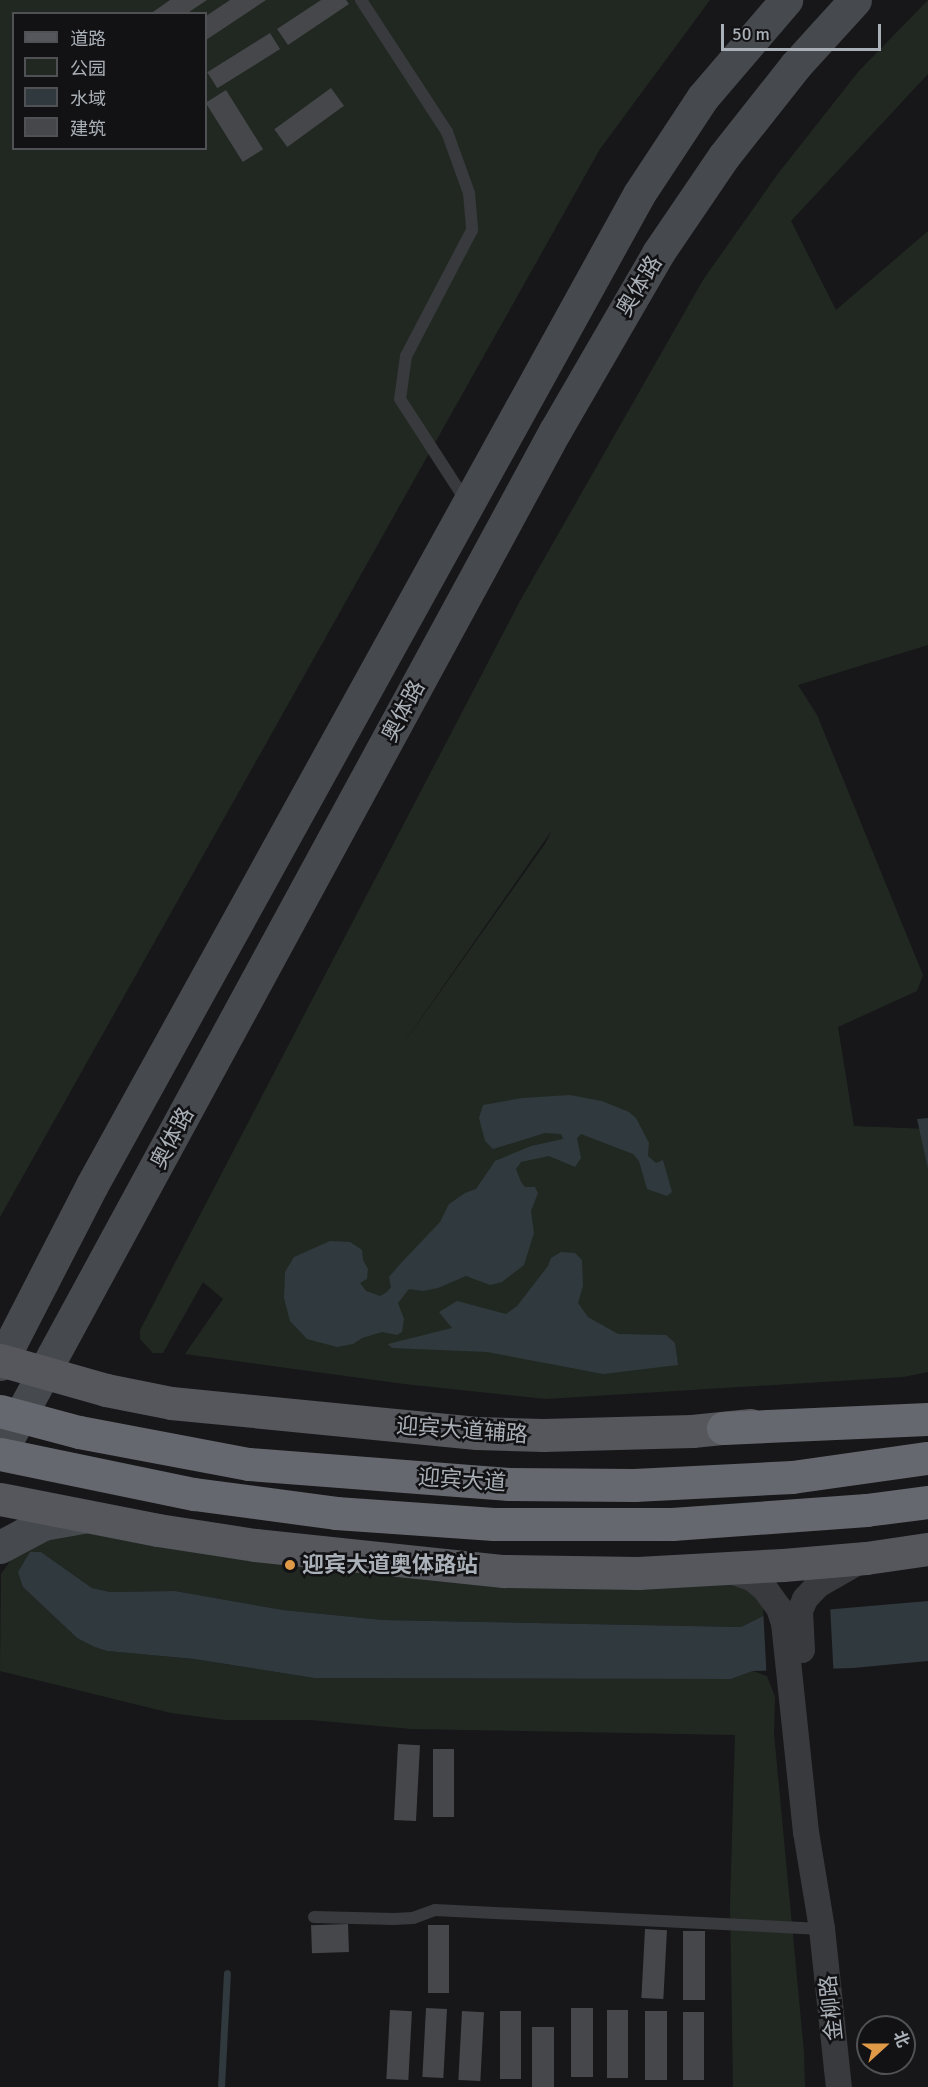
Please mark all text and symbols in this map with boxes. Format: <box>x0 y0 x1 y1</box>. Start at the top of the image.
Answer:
legend <box>12 12 207 150</box>
scale bar <box>724 12 884 50</box>
text: 50 m <box>732 23 770 45</box>
text: 道路 <box>70 28 106 50</box>
text: 公园 <box>70 58 106 80</box>
text: 水域 <box>70 88 106 110</box>
text: 建筑 <box>70 118 106 140</box>
street label: 奥体路 <box>611 251 667 321</box>
street label: 奥体路 <box>376 676 430 746</box>
street label: 奥体路 <box>145 1103 199 1173</box>
street label: 迎宾大道辅路 <box>395 1412 529 1448</box>
street label: 迎宾大道 <box>417 1464 507 1496</box>
place label: 迎宾大道奥体路站 <box>302 1552 478 1578</box>
marker: 迎宾大道奥体路站 <box>283 1558 297 1572</box>
street label: 金柳路 <box>814 1974 848 2042</box>
north arrow <box>856 2015 916 2075</box>
text: 北 <box>889 2028 913 2050</box>

